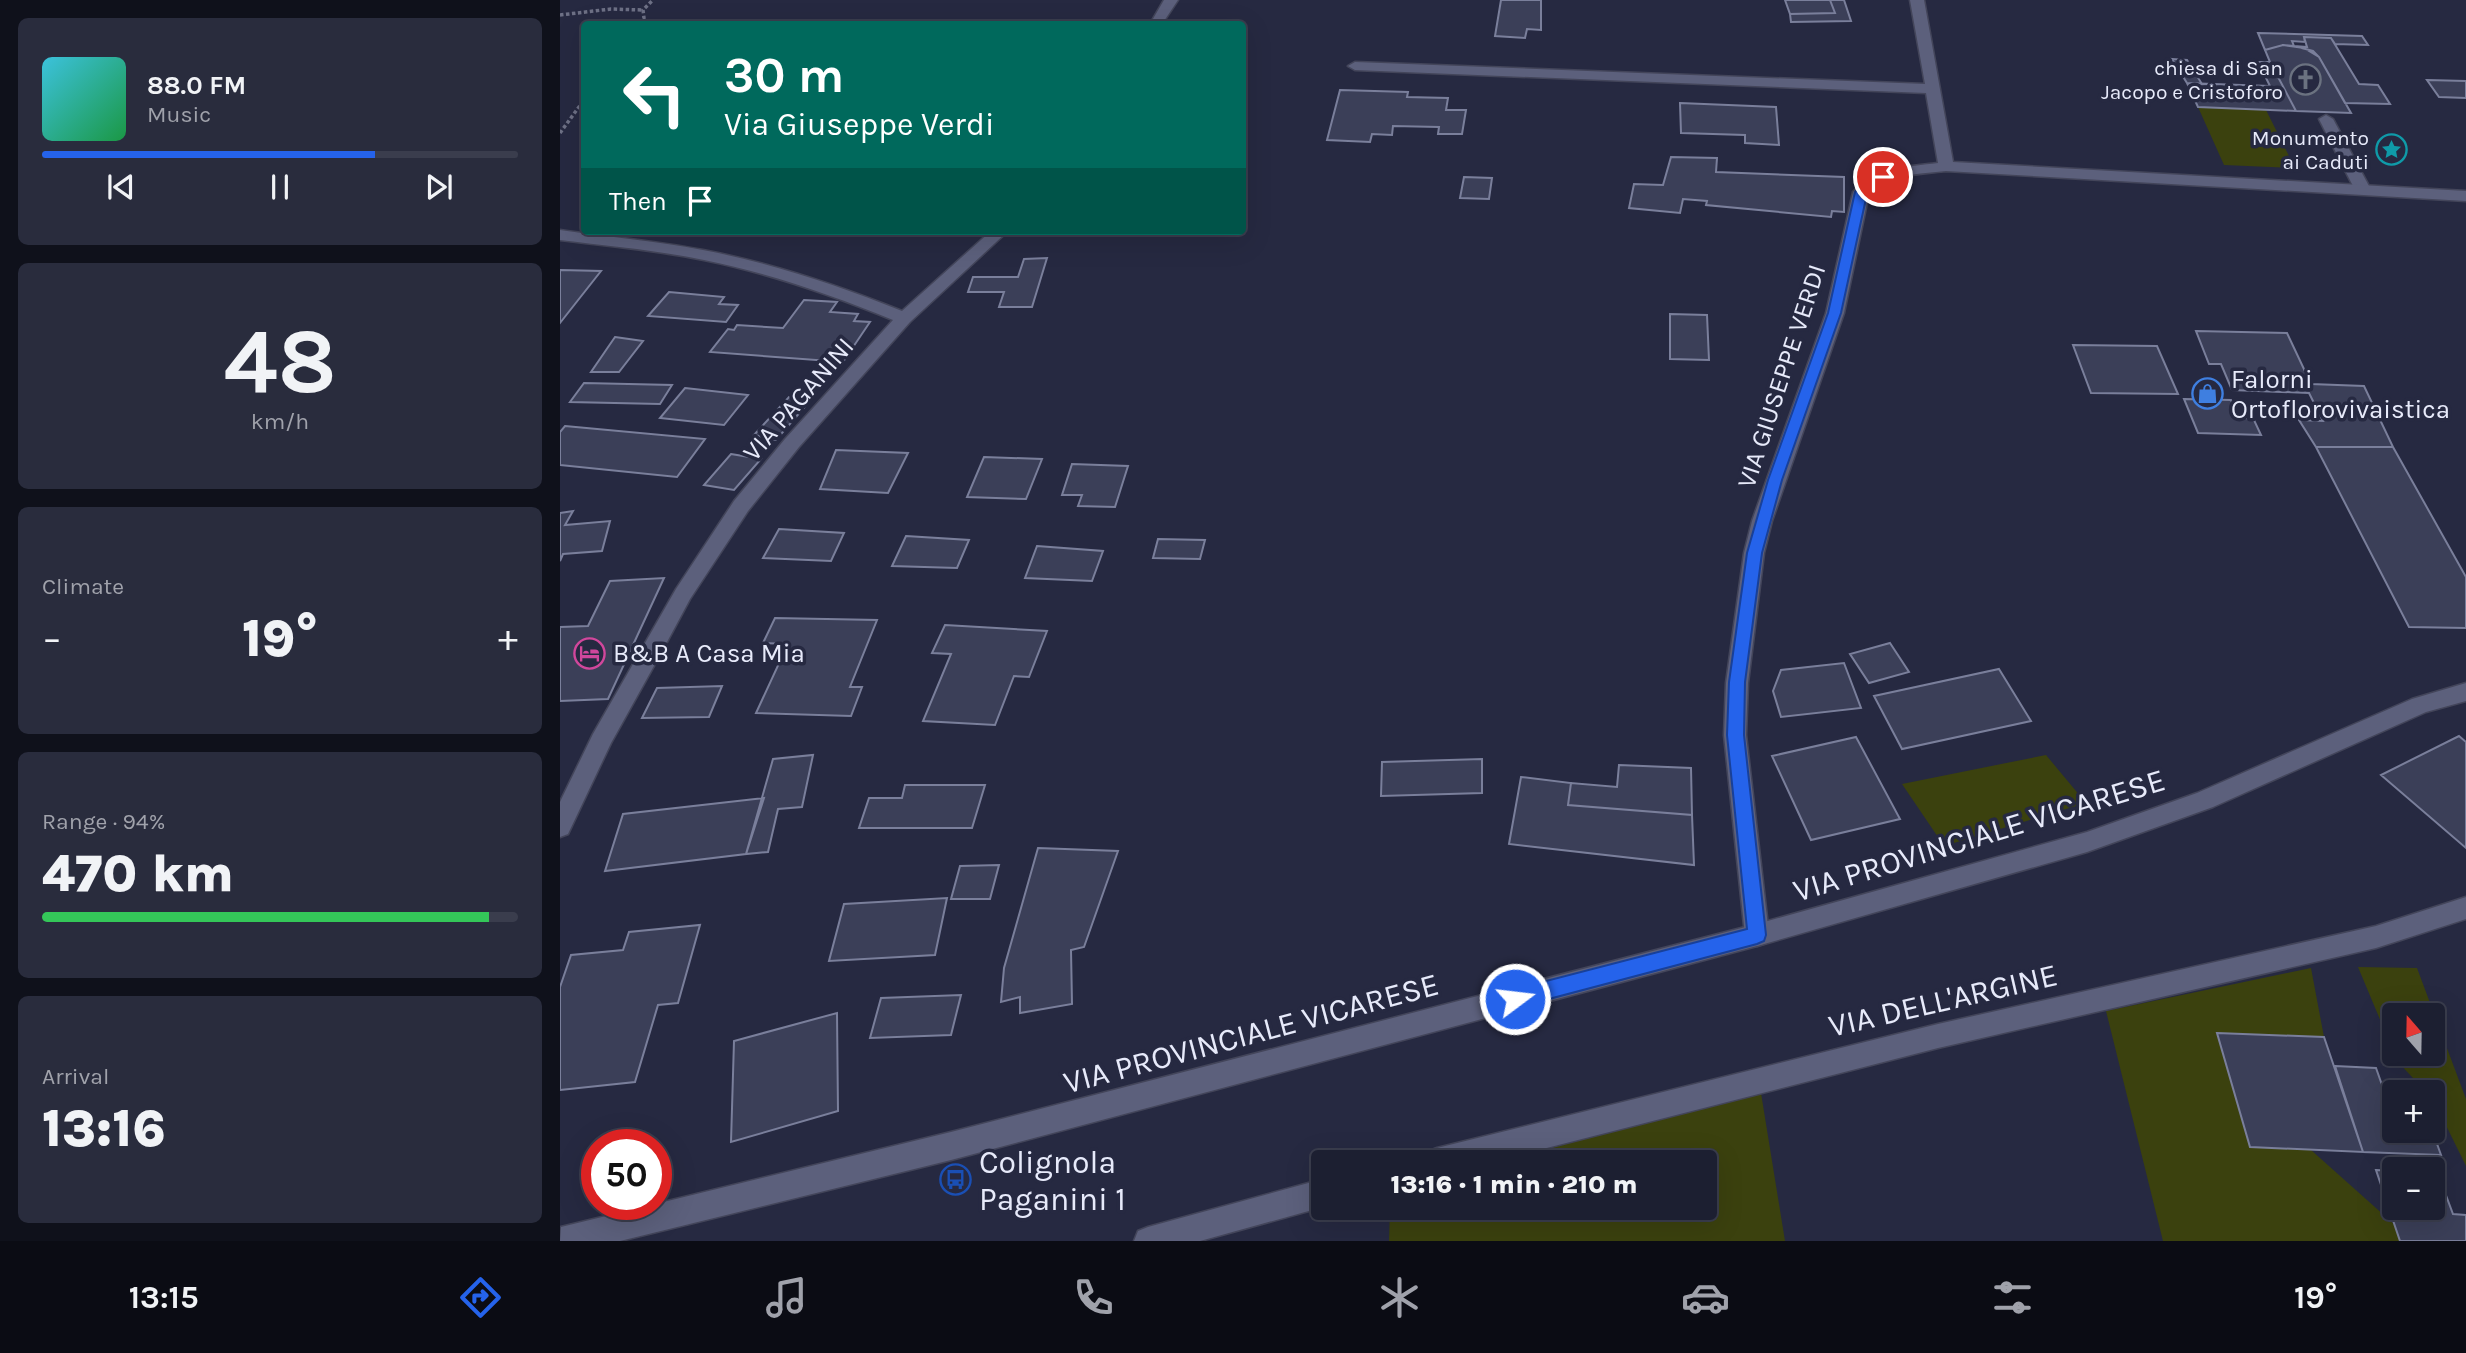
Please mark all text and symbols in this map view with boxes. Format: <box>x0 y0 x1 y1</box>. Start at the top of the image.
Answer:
text: 30 m <box>724 47 844 104</box>
icon: left <box>609 49 700 140</box>
place label: chiesa di San Jacopo e Cristoforo <box>2101 56 2283 104</box>
church icon: chiesa di San Jacopo e Cristoforo <box>2289 63 2323 97</box>
text: 88.0 FM <box>147 70 246 101</box>
text: Music <box>147 101 211 128</box>
text: Via Giuseppe Verdi <box>724 106 994 143</box>
place label: Monumento ai Caduti <box>2252 126 2369 174</box>
place icon: Monumento ai Caduti <box>2375 133 2409 167</box>
pin <box>1853 147 1913 207</box>
icon: arrive <box>1864 158 1902 196</box>
icon: previous <box>102 168 140 206</box>
icon: pause <box>261 168 299 206</box>
icon: next <box>420 168 458 206</box>
icon: arrive <box>681 182 719 220</box>
text: Then <box>609 186 667 217</box>
street label: VIA GIUSEPPE VERDI <box>1731 260 1832 492</box>
text: 48 <box>224 309 336 415</box>
street label: VIA PAGANINI <box>736 331 860 467</box>
place label: Falorni Ortoflorovivaistica <box>2231 364 2450 425</box>
shop icon: Falorni Ortoflorovivaistica <box>2191 377 2225 411</box>
text: km/h <box>251 408 309 435</box>
text: Climate <box>42 573 124 600</box>
text: 19° <box>242 608 318 669</box>
text: − <box>42 616 62 661</box>
text: + <box>498 616 518 661</box>
hotel icon: B&B A Casa Mia <box>573 636 607 670</box>
place label: B&B A Casa Mia <box>613 638 805 669</box>
street label: VIA PROVINCIALE VICARESE <box>1789 761 2170 910</box>
text: Range · 94% <box>42 808 165 835</box>
text: 470 km <box>42 843 234 904</box>
street label: VIA DELL'ARGINE <box>1825 956 2061 1045</box>
position arrow <box>1478 962 1552 1036</box>
street label: VIA PROVINCIALE VICARESE <box>1059 966 1443 1101</box>
north arrow <box>2382 1003 2445 1066</box>
map controls <box>2382 1003 2445 1220</box>
text: Arrival <box>42 1063 109 1090</box>
button: + <box>2382 1080 2445 1143</box>
text: 13:16 <box>42 1098 166 1159</box>
speed limit sign: 50 <box>581 1129 672 1220</box>
place label: Colignola Paganini 1 <box>979 1144 1126 1218</box>
button: − <box>2382 1157 2445 1220</box>
bus stop icon: Colignola Paganini 1 <box>939 1163 973 1197</box>
text: 13:16 · 1 min · 210 m <box>1390 1169 1638 1200</box>
icon: directions <box>456 1273 505 1322</box>
icon: music <box>762 1273 811 1322</box>
icon: phone <box>1069 1273 1118 1322</box>
icon: climate <box>1375 1273 1424 1322</box>
icon: car <box>1681 1273 1730 1322</box>
icon: filters <box>1988 1273 2037 1322</box>
text: 13:15 <box>129 1279 199 1316</box>
text: 19° <box>2294 1279 2337 1316</box>

